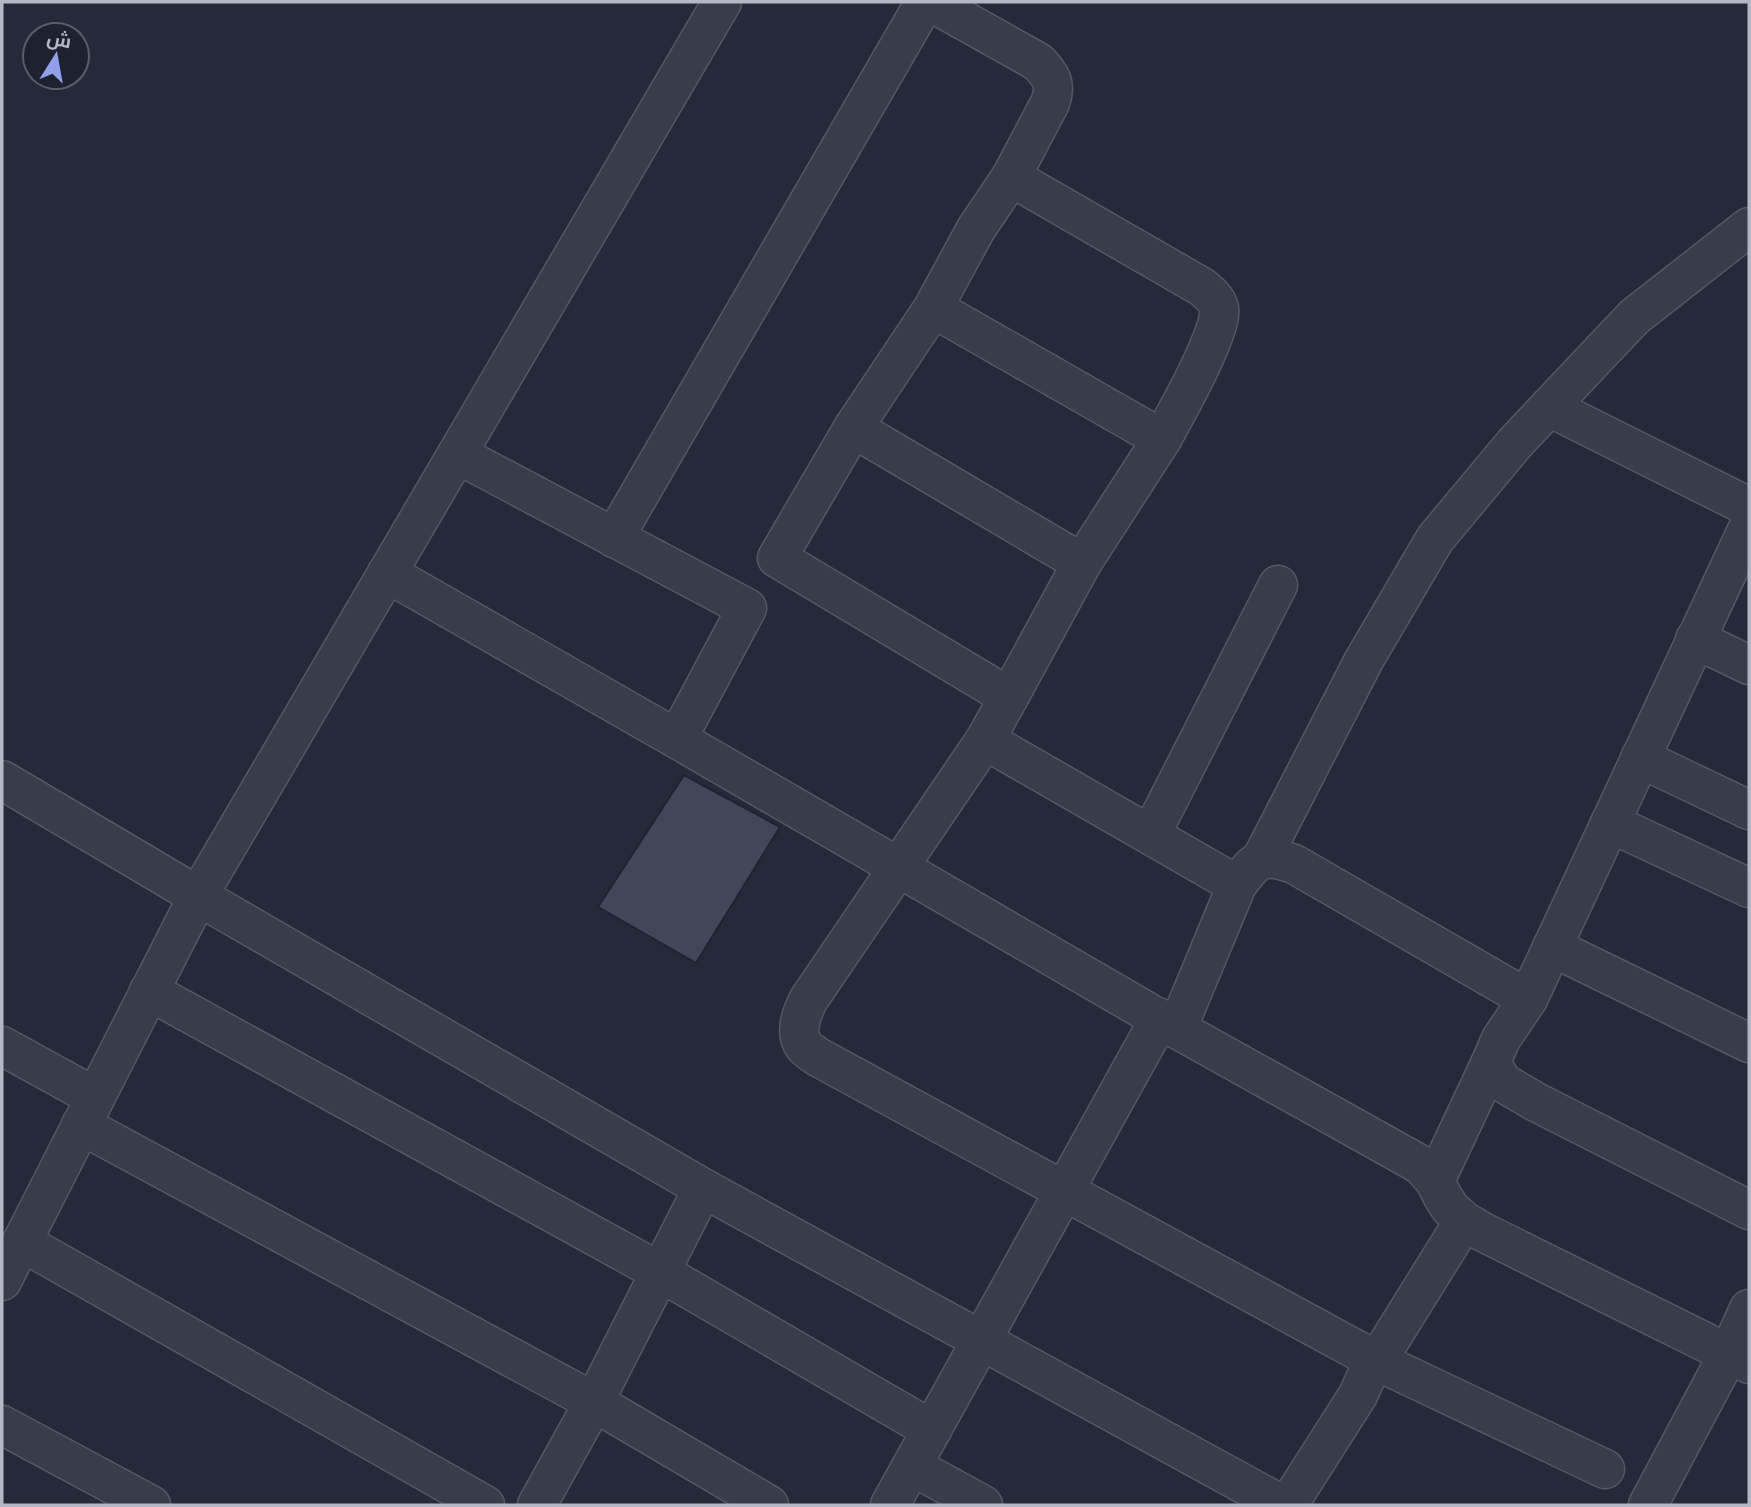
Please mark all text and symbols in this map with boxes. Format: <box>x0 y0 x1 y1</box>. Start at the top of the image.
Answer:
north arrow <box>21 21 91 91</box>
text: ش <box>45 27 73 54</box>

